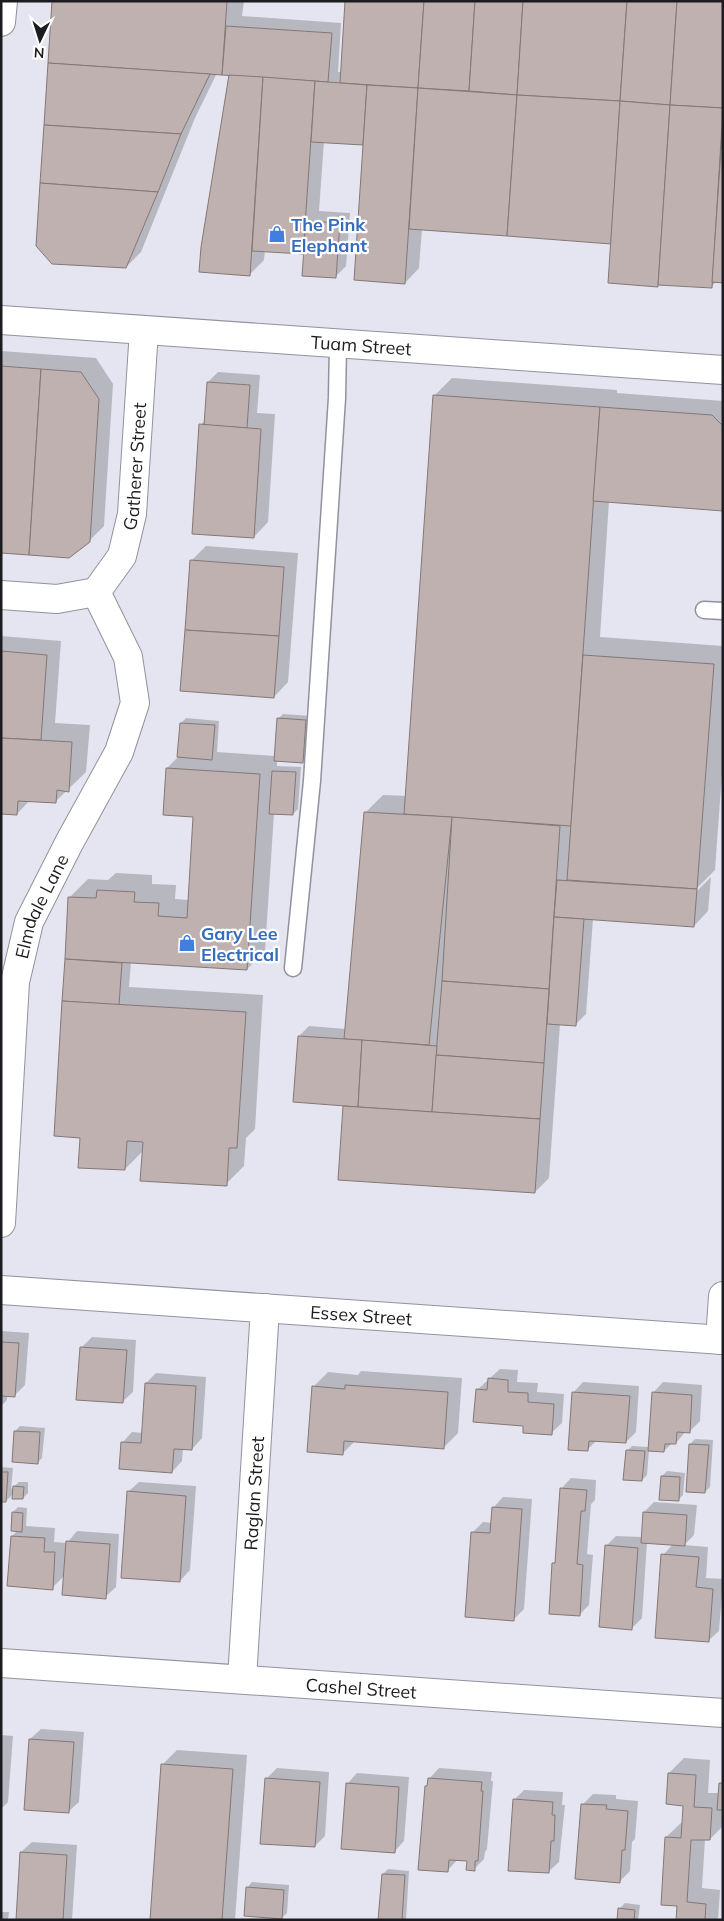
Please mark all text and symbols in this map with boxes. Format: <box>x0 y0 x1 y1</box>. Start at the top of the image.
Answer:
north arrow <box>15 15 65 65</box>
text: N <box>33 44 45 62</box>
place label: The Pink Elephant <box>291 213 367 257</box>
shop icon: The Pink Elephant <box>267 224 287 244</box>
street label: Tuam Street <box>310 330 412 360</box>
street label: Gatherer Street <box>117 402 151 533</box>
street label: Elmdale Lane <box>9 850 73 961</box>
place label: Gary Lee Electrical <box>201 922 279 966</box>
shop icon: Gary Lee Electrical <box>177 933 197 953</box>
street label: Essex Street <box>309 1300 413 1330</box>
street label: Raglan Street <box>238 1436 269 1551</box>
street label: Cashel Street <box>305 1673 417 1703</box>

